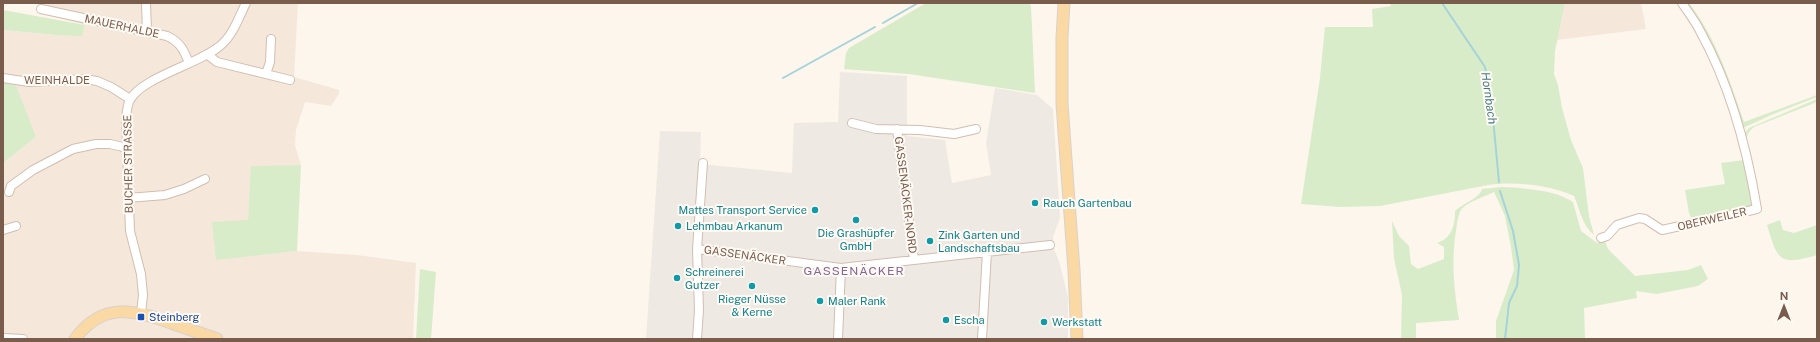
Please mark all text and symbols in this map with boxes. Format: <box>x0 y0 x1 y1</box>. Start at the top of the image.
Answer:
street label: MAUERHALDE <box>83 12 161 40</box>
water label: Hornbach <box>1478 71 1500 125</box>
street label: WEINHALDE <box>24 74 90 86</box>
street label: BUCHER STRASSE <box>121 114 135 213</box>
street label: GASSENÄCKER-NORD <box>893 136 920 254</box>
place label: Rauch Gartenbau <box>1043 197 1132 209</box>
marker: Rauch Gartenbau <box>1030 198 1040 208</box>
place label: Mattes Transport Service <box>679 204 807 216</box>
marker: Mattes Transport Service <box>810 205 820 215</box>
street label: OBERWEILER <box>1676 205 1748 233</box>
marker: Die Grashüpfer GmbH <box>851 215 861 225</box>
place label: Lehmbau Arkanum <box>686 220 782 232</box>
marker: Lehmbau Arkanum <box>673 221 683 231</box>
place label: Die Grashüpfer GmbH <box>818 227 894 252</box>
place label: Zink Garten und Landschaftsbau <box>938 229 1020 254</box>
marker: Zink Garten und Landschaftsbau <box>925 236 935 246</box>
street label: GASSENÄCKER <box>703 242 787 267</box>
district label: GASSENÄCKER <box>803 264 905 278</box>
place label: Schreinerei Gutzer <box>685 266 744 291</box>
marker: Schreinerei Gutzer <box>672 273 682 283</box>
marker: Rieger Nüsse & Kerne <box>747 281 757 291</box>
north arrow <box>1764 286 1804 326</box>
text: N <box>1780 290 1788 302</box>
place label: Rieger Nüsse & Kerne <box>718 293 786 318</box>
place label: Maler Rank <box>828 295 886 307</box>
marker: Maler Rank <box>815 296 825 306</box>
place label: Steinberg <box>149 311 200 323</box>
marker: Steinberg <box>136 312 146 322</box>
place label: Escha <box>954 314 985 326</box>
marker: Escha <box>941 315 951 325</box>
place label: Werkstatt <box>1052 316 1102 328</box>
marker: Werkstatt <box>1039 317 1049 327</box>

